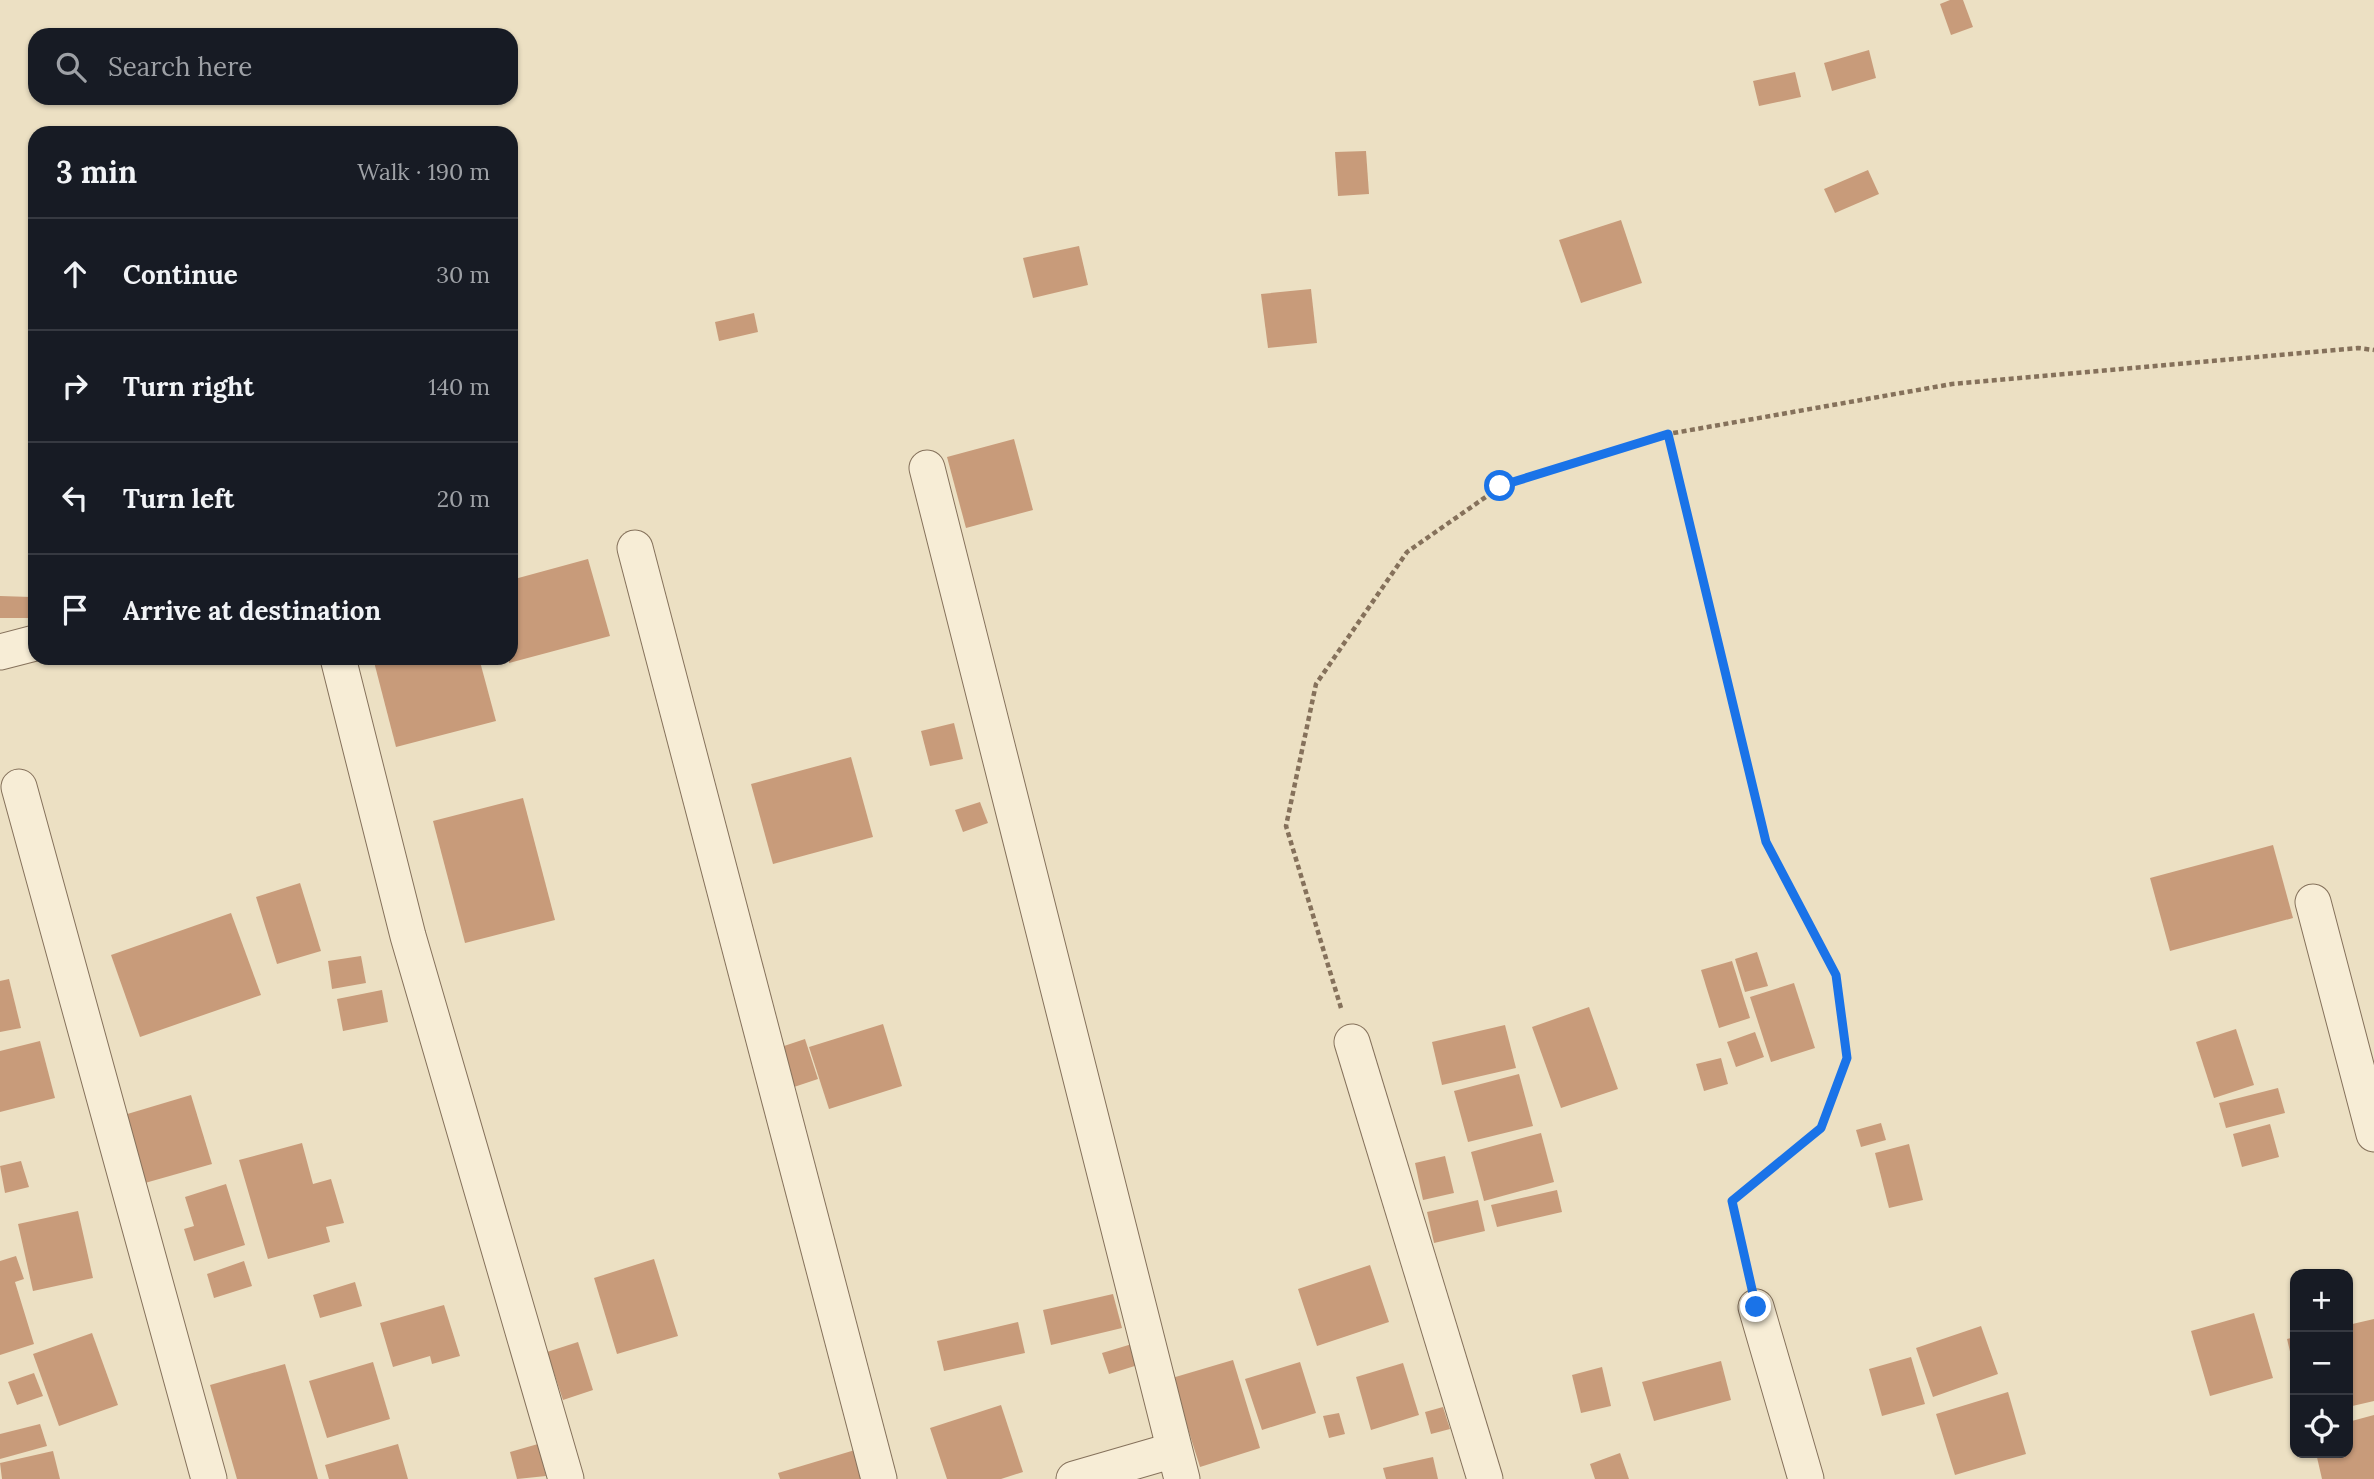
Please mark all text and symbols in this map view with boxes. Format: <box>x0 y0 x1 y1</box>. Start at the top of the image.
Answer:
search box <box>28 28 518 105</box>
icon: search <box>52 48 90 86</box>
text: Search here <box>108 50 252 83</box>
text: 3 min <box>56 153 137 191</box>
text: Walk · 190 m <box>357 157 490 186</box>
icon: ahead <box>56 255 94 293</box>
text: Continue <box>123 258 238 291</box>
text: 30 m <box>436 260 490 289</box>
icon: right <box>56 367 94 405</box>
text: Turn right <box>123 370 254 403</box>
text: 140 m <box>428 372 490 401</box>
route start <box>1484 470 1515 501</box>
icon: left <box>56 479 94 517</box>
text: Turn left <box>123 482 234 515</box>
text: 20 m <box>437 484 490 513</box>
icon: arrive <box>56 591 94 629</box>
text: Arrive at destination <box>123 594 381 627</box>
map controls <box>2290 1269 2353 1458</box>
button: + <box>2290 1269 2353 1332</box>
route end <box>1740 1291 1771 1322</box>
button: − <box>2290 1332 2353 1395</box>
button: locate <box>2290 1395 2353 1458</box>

